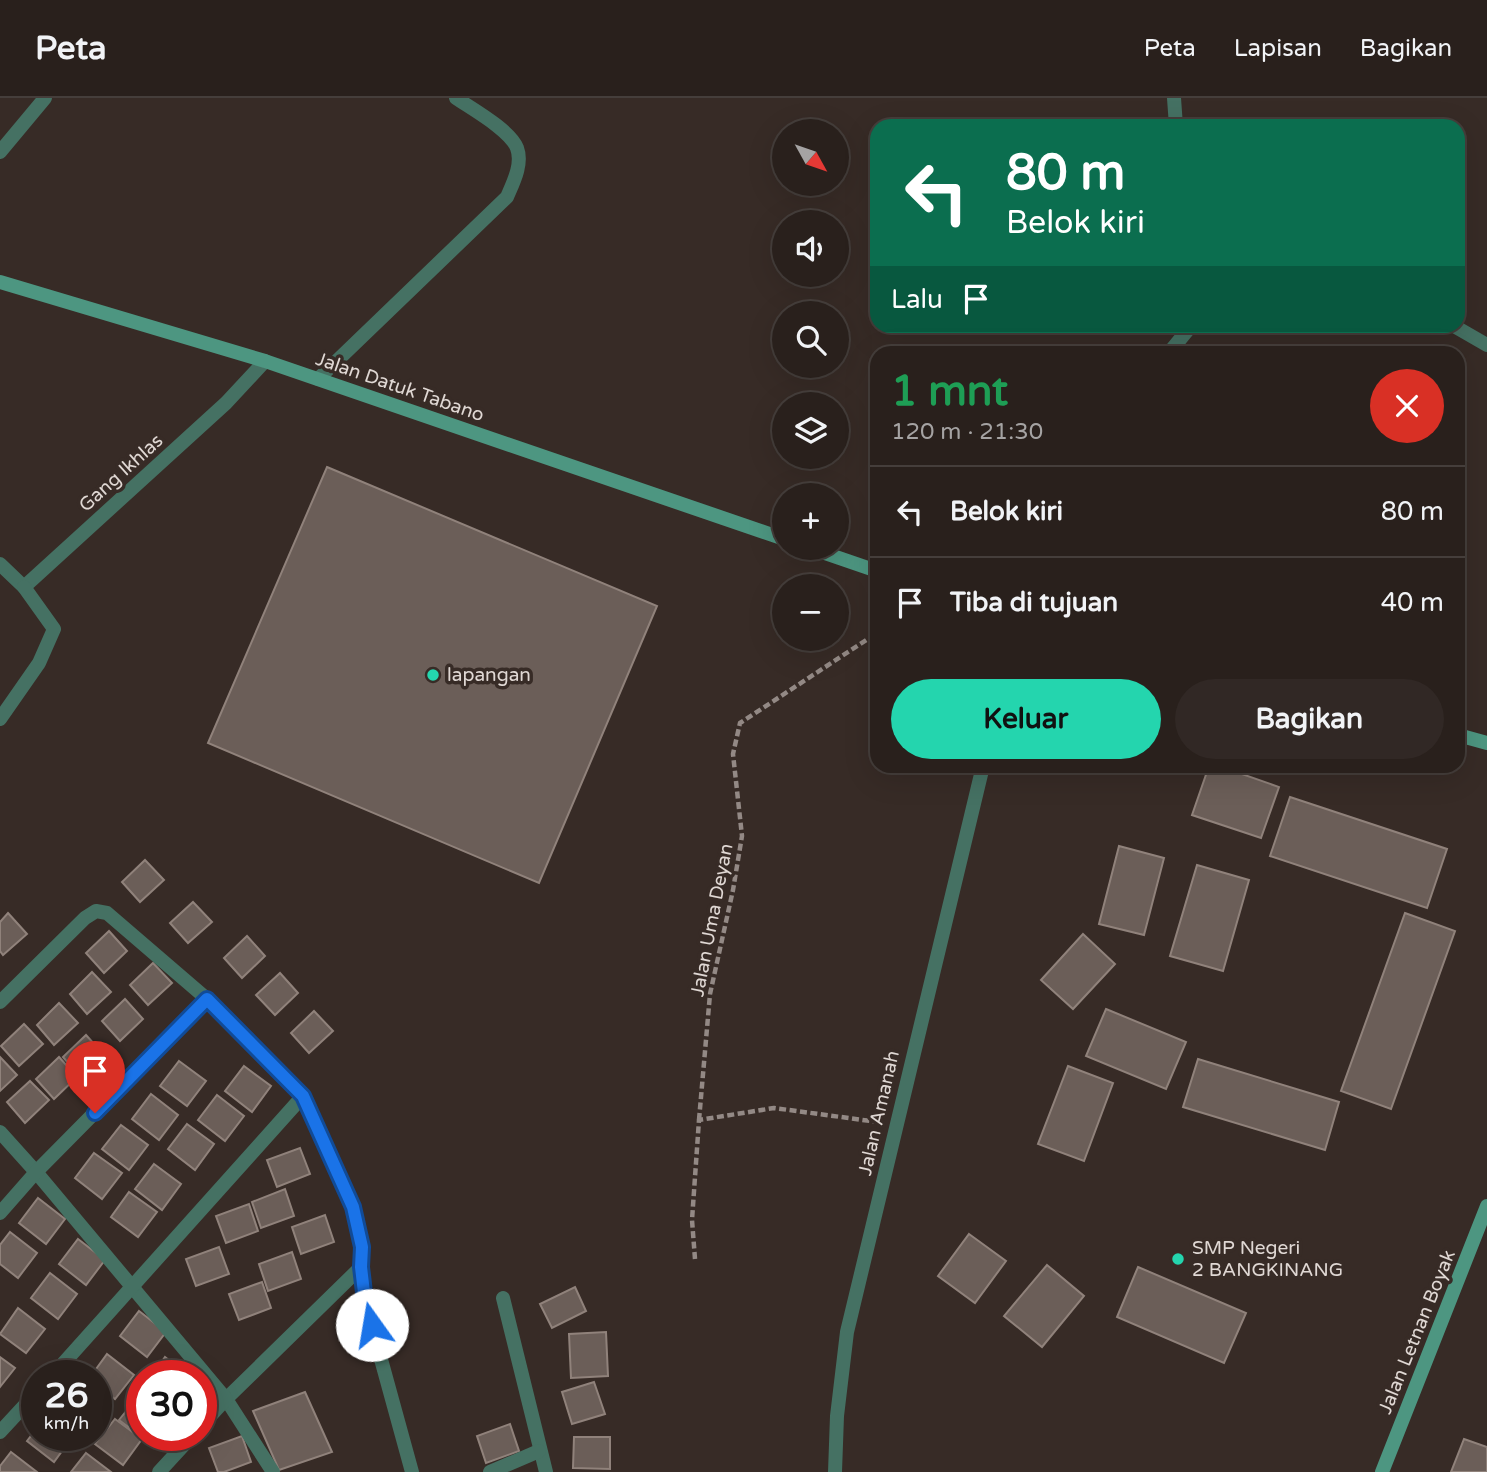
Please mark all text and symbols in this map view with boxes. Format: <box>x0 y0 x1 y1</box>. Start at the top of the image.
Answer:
text: Peta <box>35 29 107 68</box>
text: Peta <box>1144 34 1196 63</box>
text: Lapisan <box>1234 34 1322 63</box>
text: Bagikan <box>1360 34 1452 63</box>
north arrow <box>772 119 849 196</box>
map controls <box>772 119 849 651</box>
text: 80 m <box>1006 144 1125 203</box>
icon: left <box>891 147 982 238</box>
text: Belok kiri <box>1006 204 1145 242</box>
button: sound <box>772 210 849 287</box>
icon: arrive <box>957 280 995 318</box>
text: Lalu <box>891 284 943 315</box>
button: search <box>772 301 849 378</box>
street label: Jalan Datuk Tabano <box>313 348 487 426</box>
text: 1 mnt <box>891 366 1008 417</box>
button: close <box>1370 369 1444 443</box>
button: layers <box>772 392 849 469</box>
text: 120 m · 21:30 <box>891 418 1043 446</box>
street label: Gang Ikhlas <box>75 430 167 516</box>
button: + <box>772 483 849 560</box>
icon: left <box>891 493 929 531</box>
text: Belok kiri <box>950 496 1063 527</box>
text: 80 m <box>1381 496 1444 527</box>
button: − <box>772 574 849 651</box>
icon: arrive <box>891 584 929 622</box>
text: Tiba di tujuan <box>950 587 1118 618</box>
text: 40 m <box>1381 587 1444 618</box>
place label: lapangan <box>447 664 531 686</box>
marker: lapangan <box>425 667 441 683</box>
button: Keluar <box>891 679 1161 759</box>
button: Bagikan <box>1175 679 1444 759</box>
street label: Jalan Uma Deyan <box>686 842 738 998</box>
pin <box>65 1041 125 1113</box>
street label: Jalan Amanah <box>854 1048 904 1178</box>
icon: arrive <box>76 1052 114 1090</box>
place label: SMP Negeri 2 BANGKINANG <box>1192 1237 1343 1281</box>
street label: Jalan Letnan Boyak <box>1374 1247 1460 1417</box>
marker: SMP Negeri 2 BANGKINANG <box>1170 1251 1186 1267</box>
position arrow <box>335 1288 409 1362</box>
speed limit sign: 30 <box>126 1360 217 1451</box>
text: 26 <box>45 1375 88 1417</box>
text: km/h <box>44 1412 89 1434</box>

